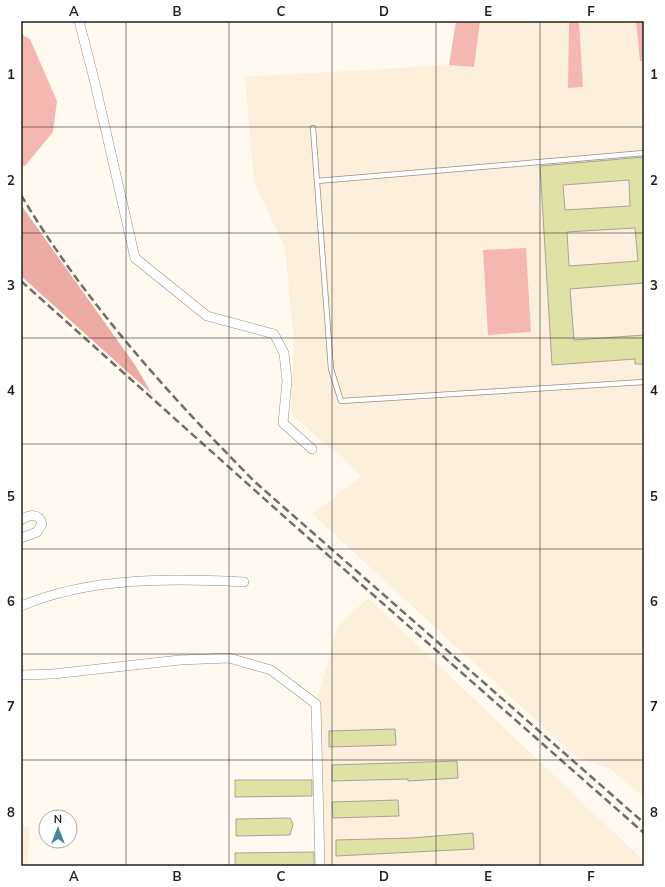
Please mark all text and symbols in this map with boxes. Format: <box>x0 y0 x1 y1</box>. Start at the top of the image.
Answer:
text: A <box>69 3 79 19</box>
text: B <box>173 3 182 19</box>
text: C <box>277 3 286 19</box>
text: D <box>379 3 389 19</box>
text: E <box>484 3 492 19</box>
text: F <box>587 3 595 19</box>
text: 1 <box>7 66 15 82</box>
text: 1 <box>650 66 658 82</box>
text: 2 <box>7 172 15 188</box>
text: 2 <box>650 172 658 188</box>
text: 3 <box>7 277 15 293</box>
text: 3 <box>650 277 658 293</box>
text: 4 <box>7 382 15 398</box>
text: 4 <box>650 382 658 398</box>
text: 5 <box>7 488 15 504</box>
text: 5 <box>650 488 658 504</box>
text: 6 <box>7 593 15 609</box>
text: 6 <box>650 593 658 609</box>
text: 7 <box>7 698 15 714</box>
text: 7 <box>650 698 658 714</box>
text: 8 <box>7 804 15 820</box>
text: 8 <box>650 804 658 820</box>
north arrow <box>38 809 78 849</box>
text: N <box>54 812 62 826</box>
text: A <box>69 868 79 884</box>
text: B <box>173 868 182 884</box>
text: C <box>277 868 286 884</box>
text: D <box>379 868 389 884</box>
text: E <box>484 868 492 884</box>
text: F <box>587 868 595 884</box>

